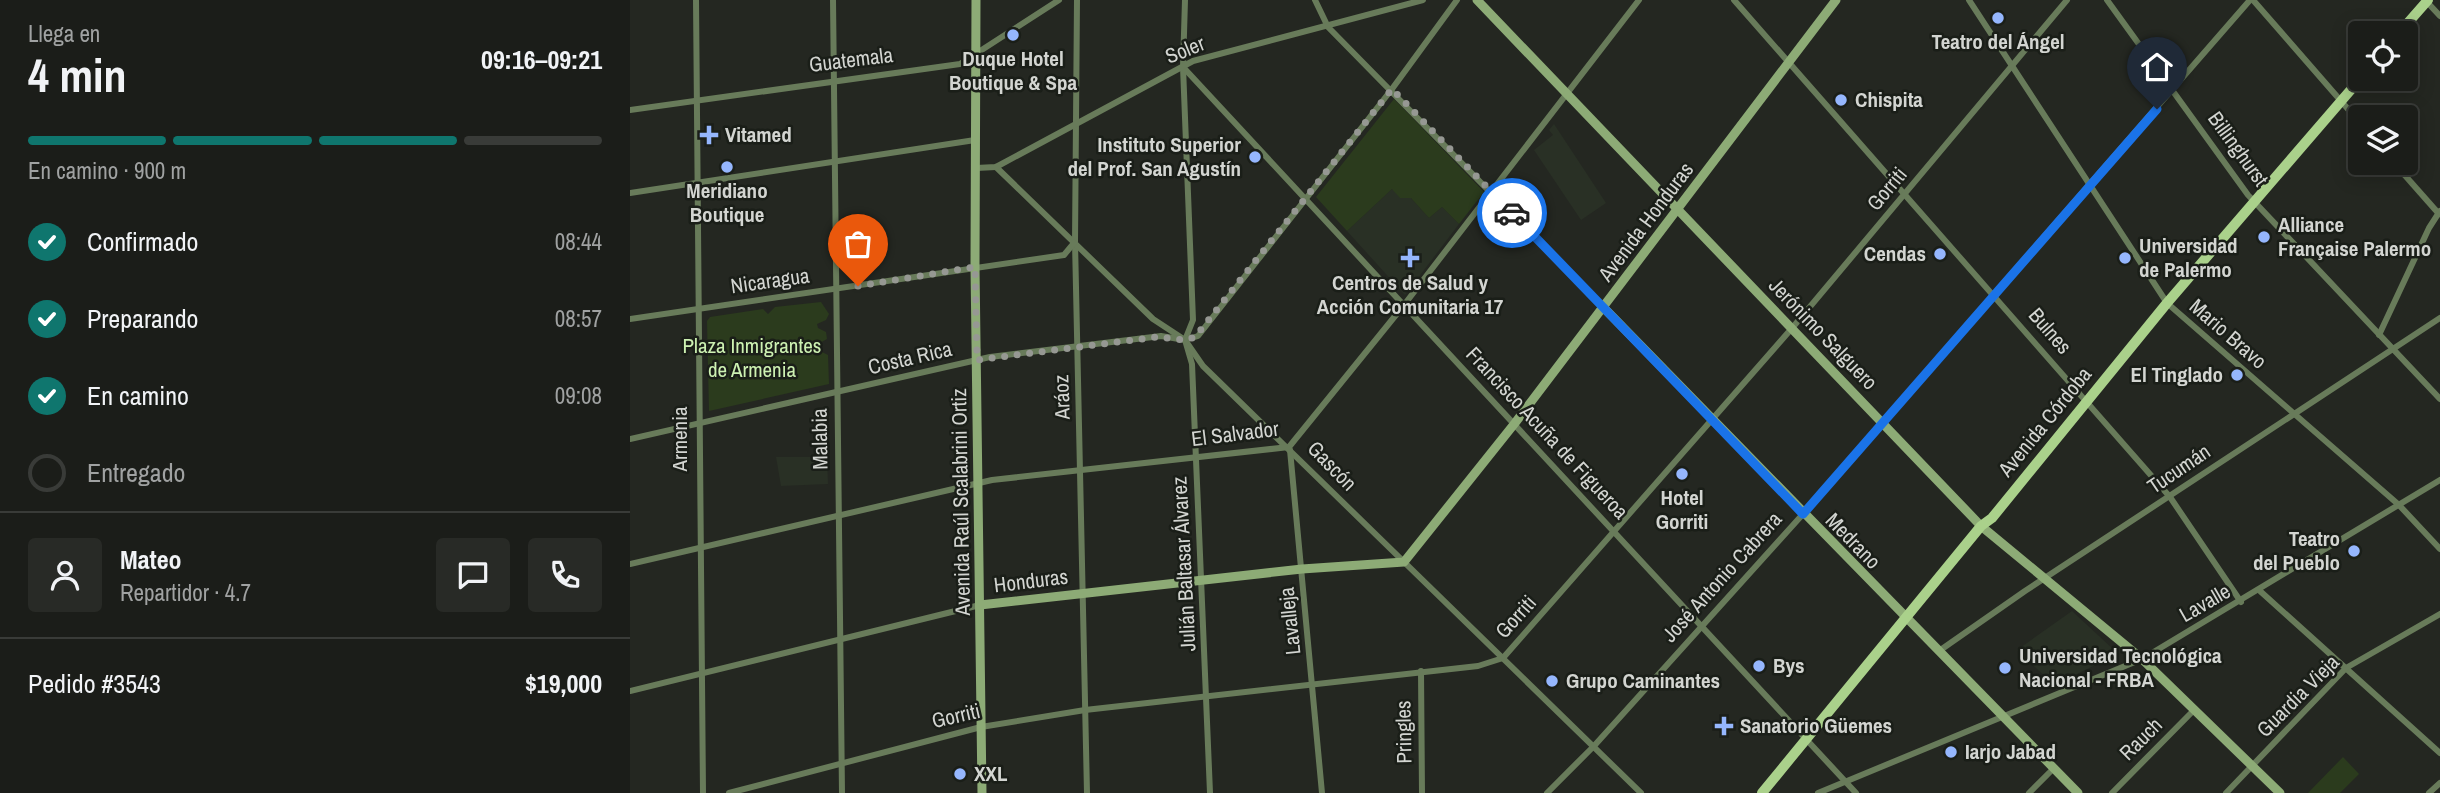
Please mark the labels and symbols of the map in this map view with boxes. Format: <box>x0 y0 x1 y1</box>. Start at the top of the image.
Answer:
marker: Teatro del Ángel <box>1990 10 2006 26</box>
marker: Duque Hotel Boutique & Spa <box>1005 27 1021 43</box>
place label: Teatro del Ángel <box>1931 27 2065 56</box>
street label: Soler <box>1161 28 1209 71</box>
pin <box>2127 37 2187 109</box>
street label: Guatemala <box>807 40 895 79</box>
place label: Duque Hotel Boutique & Spa <box>949 44 1078 97</box>
place label: Chispita <box>1855 85 1923 114</box>
marker: Chispita <box>1833 92 1849 108</box>
street label: Billinghurst <box>2201 105 2276 192</box>
place label: Vitamed <box>725 120 792 149</box>
marker: Vitamed <box>699 125 719 145</box>
place label: Instituto Superior del Prof. San Agustín <box>1067 130 1241 183</box>
marker: Instituto Superior del Prof. San Agustín <box>1247 149 1263 165</box>
street label: Avenida Honduras <box>1591 156 1700 288</box>
marker: Meridiano Boutique <box>719 159 735 175</box>
street label: Gorriti <box>1860 161 1913 217</box>
place label: Meridiano Boutique <box>686 176 768 229</box>
courier <box>1477 178 1547 248</box>
place label: Alliance Française Palermo <box>2278 210 2431 263</box>
pin <box>828 214 888 286</box>
marker: Alliance Française Palermo <box>2256 229 2272 245</box>
place label: Universidad de Palermo <box>2139 231 2238 284</box>
place label: Cendas <box>1864 239 1926 268</box>
marker: Cendas <box>1932 246 1948 262</box>
marker: Centros de Salud y Acción Comunitaria 17 <box>1400 248 1420 268</box>
marker: Universidad de Palermo <box>2117 250 2133 266</box>
street label: Nicaragua <box>729 261 812 300</box>
place label: Centros de Salud y Acción Comunitaria 17 <box>1317 268 1504 321</box>
street label: Jerónimo Salguero <box>1762 271 1884 396</box>
street label: Mario Bravo <box>2183 292 2273 375</box>
street label: Bulnes <box>2022 301 2079 360</box>
park label: Plaza Inmigrantes de Armenia <box>683 331 821 384</box>
street label: Costa Rica <box>865 334 955 381</box>
street label: Francisco Acuña de Figueroa <box>1460 340 1635 525</box>
street label: Avenida Córdoba <box>1991 360 2098 484</box>
place label: El Tinglado <box>2130 360 2223 389</box>
marker: El Tinglado <box>2229 367 2245 383</box>
street label: Aráoz <box>1046 374 1077 421</box>
street label: Avenida Raúl Scalabrini Ortiz <box>944 388 977 617</box>
street label: Armenia <box>665 406 694 473</box>
street label: Malabia <box>804 408 835 470</box>
street label: El Salvador <box>1189 414 1281 453</box>
street label: Gascón <box>1301 434 1363 497</box>
street label: Tucumán <box>2141 437 2216 500</box>
marker: Hotel Gorriti <box>1674 466 1690 482</box>
street label: Julián Baltasar Álvarez <box>1164 475 1203 652</box>
place label: Hotel Gorriti <box>1656 483 1708 536</box>
street label: José Antonio Cabrera <box>1655 505 1788 648</box>
street label: Medrano <box>1819 506 1887 575</box>
place label: Teatro del Pueblo <box>2253 524 2340 577</box>
marker: Teatro del Pueblo <box>2346 543 2362 559</box>
street label: Honduras <box>992 562 1070 599</box>
street label: Lavalle <box>2174 576 2236 629</box>
street label: Lavalleja <box>1271 585 1307 656</box>
street label: Gorriti <box>1489 589 1543 645</box>
place label: Universidad Tecnológica Nacional - FRBA <box>2019 641 2222 694</box>
street label: Guardia Vieja <box>2250 648 2346 743</box>
place label: Bys <box>1773 651 1805 680</box>
marker: Bys <box>1751 658 1767 674</box>
marker: Universidad Tecnológica Nacional - FRBA <box>1997 660 2013 676</box>
place label: Grupo Caminantes <box>1566 666 1720 695</box>
marker: Grupo Caminantes <box>1544 673 1560 689</box>
street label: Gorriti <box>929 696 983 735</box>
street label: Pringles <box>1388 700 1419 764</box>
place label: Sanatorio Güemes <box>1740 711 1892 740</box>
street label: Rauch <box>2113 711 2168 766</box>
marker: Sanatorio Güemes <box>1714 716 1734 736</box>
place label: Iarjo Jabad <box>1965 737 2056 766</box>
marker: Iarjo Jabad <box>1943 744 1959 760</box>
place label: XXL <box>974 759 1008 788</box>
marker: XXL <box>952 766 968 782</box>

